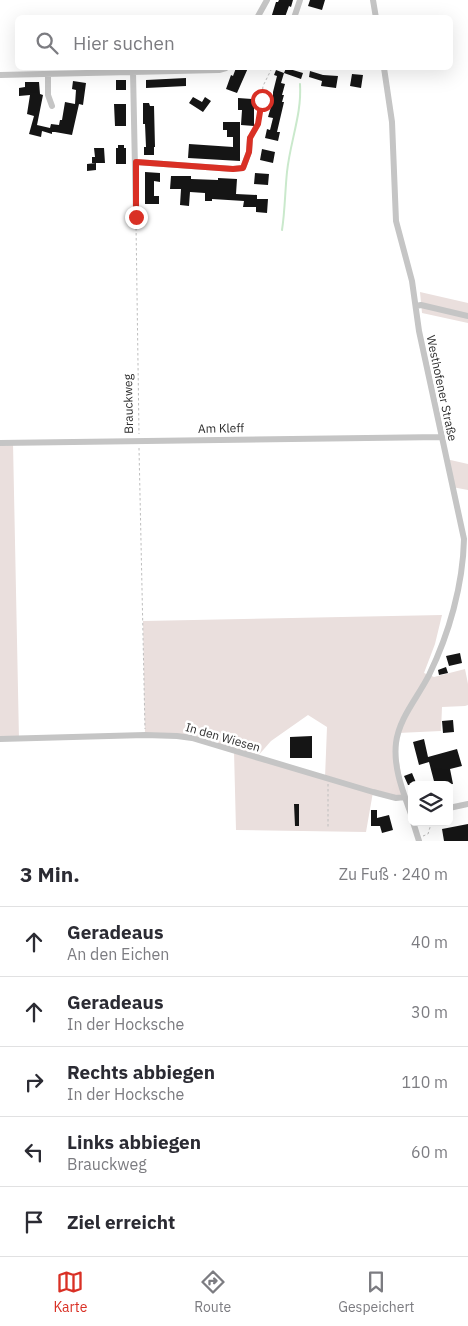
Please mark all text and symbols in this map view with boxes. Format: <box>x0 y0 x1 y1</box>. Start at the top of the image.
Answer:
search box <box>15 15 453 70</box>
icon: search <box>33 29 61 57</box>
text: Hier suchen <box>73 31 175 55</box>
route start <box>251 89 274 112</box>
route end <box>125 206 148 229</box>
street label: Westhofener Straße <box>423 334 461 443</box>
street label: Brauckweg <box>120 373 136 434</box>
street label: Am Kleff <box>198 420 244 436</box>
street label: In den Wiesen <box>184 719 262 755</box>
map controls <box>408 781 453 826</box>
button: layers <box>408 781 453 826</box>
text: 3 Min. <box>20 860 80 888</box>
text: Zu Fuß · 240 m <box>339 864 448 884</box>
text: Geradeaus <box>67 920 164 944</box>
icon: ahead <box>20 928 48 956</box>
text: 40 m <box>411 932 448 952</box>
text: An den Eichen <box>67 944 169 964</box>
text: Geradeaus <box>67 990 164 1014</box>
icon: ahead <box>20 998 48 1026</box>
text: 30 m <box>411 1002 448 1022</box>
text: In der Hocksche <box>67 1014 184 1034</box>
text: Rechts abbiegen <box>67 1060 215 1084</box>
icon: right <box>20 1068 48 1096</box>
text: 110 m <box>401 1072 448 1092</box>
text: In der Hocksche <box>67 1084 184 1104</box>
text: Links abbiegen <box>67 1130 201 1154</box>
icon: left <box>20 1138 48 1166</box>
text: 60 m <box>411 1142 448 1162</box>
text: Brauckweg <box>67 1154 147 1174</box>
icon: arrive <box>20 1208 48 1236</box>
text: Ziel erreicht <box>67 1210 175 1234</box>
tab: Karte <box>53 1268 87 1316</box>
tab: Route <box>194 1268 231 1316</box>
tab: Gespeichert <box>338 1268 415 1316</box>

